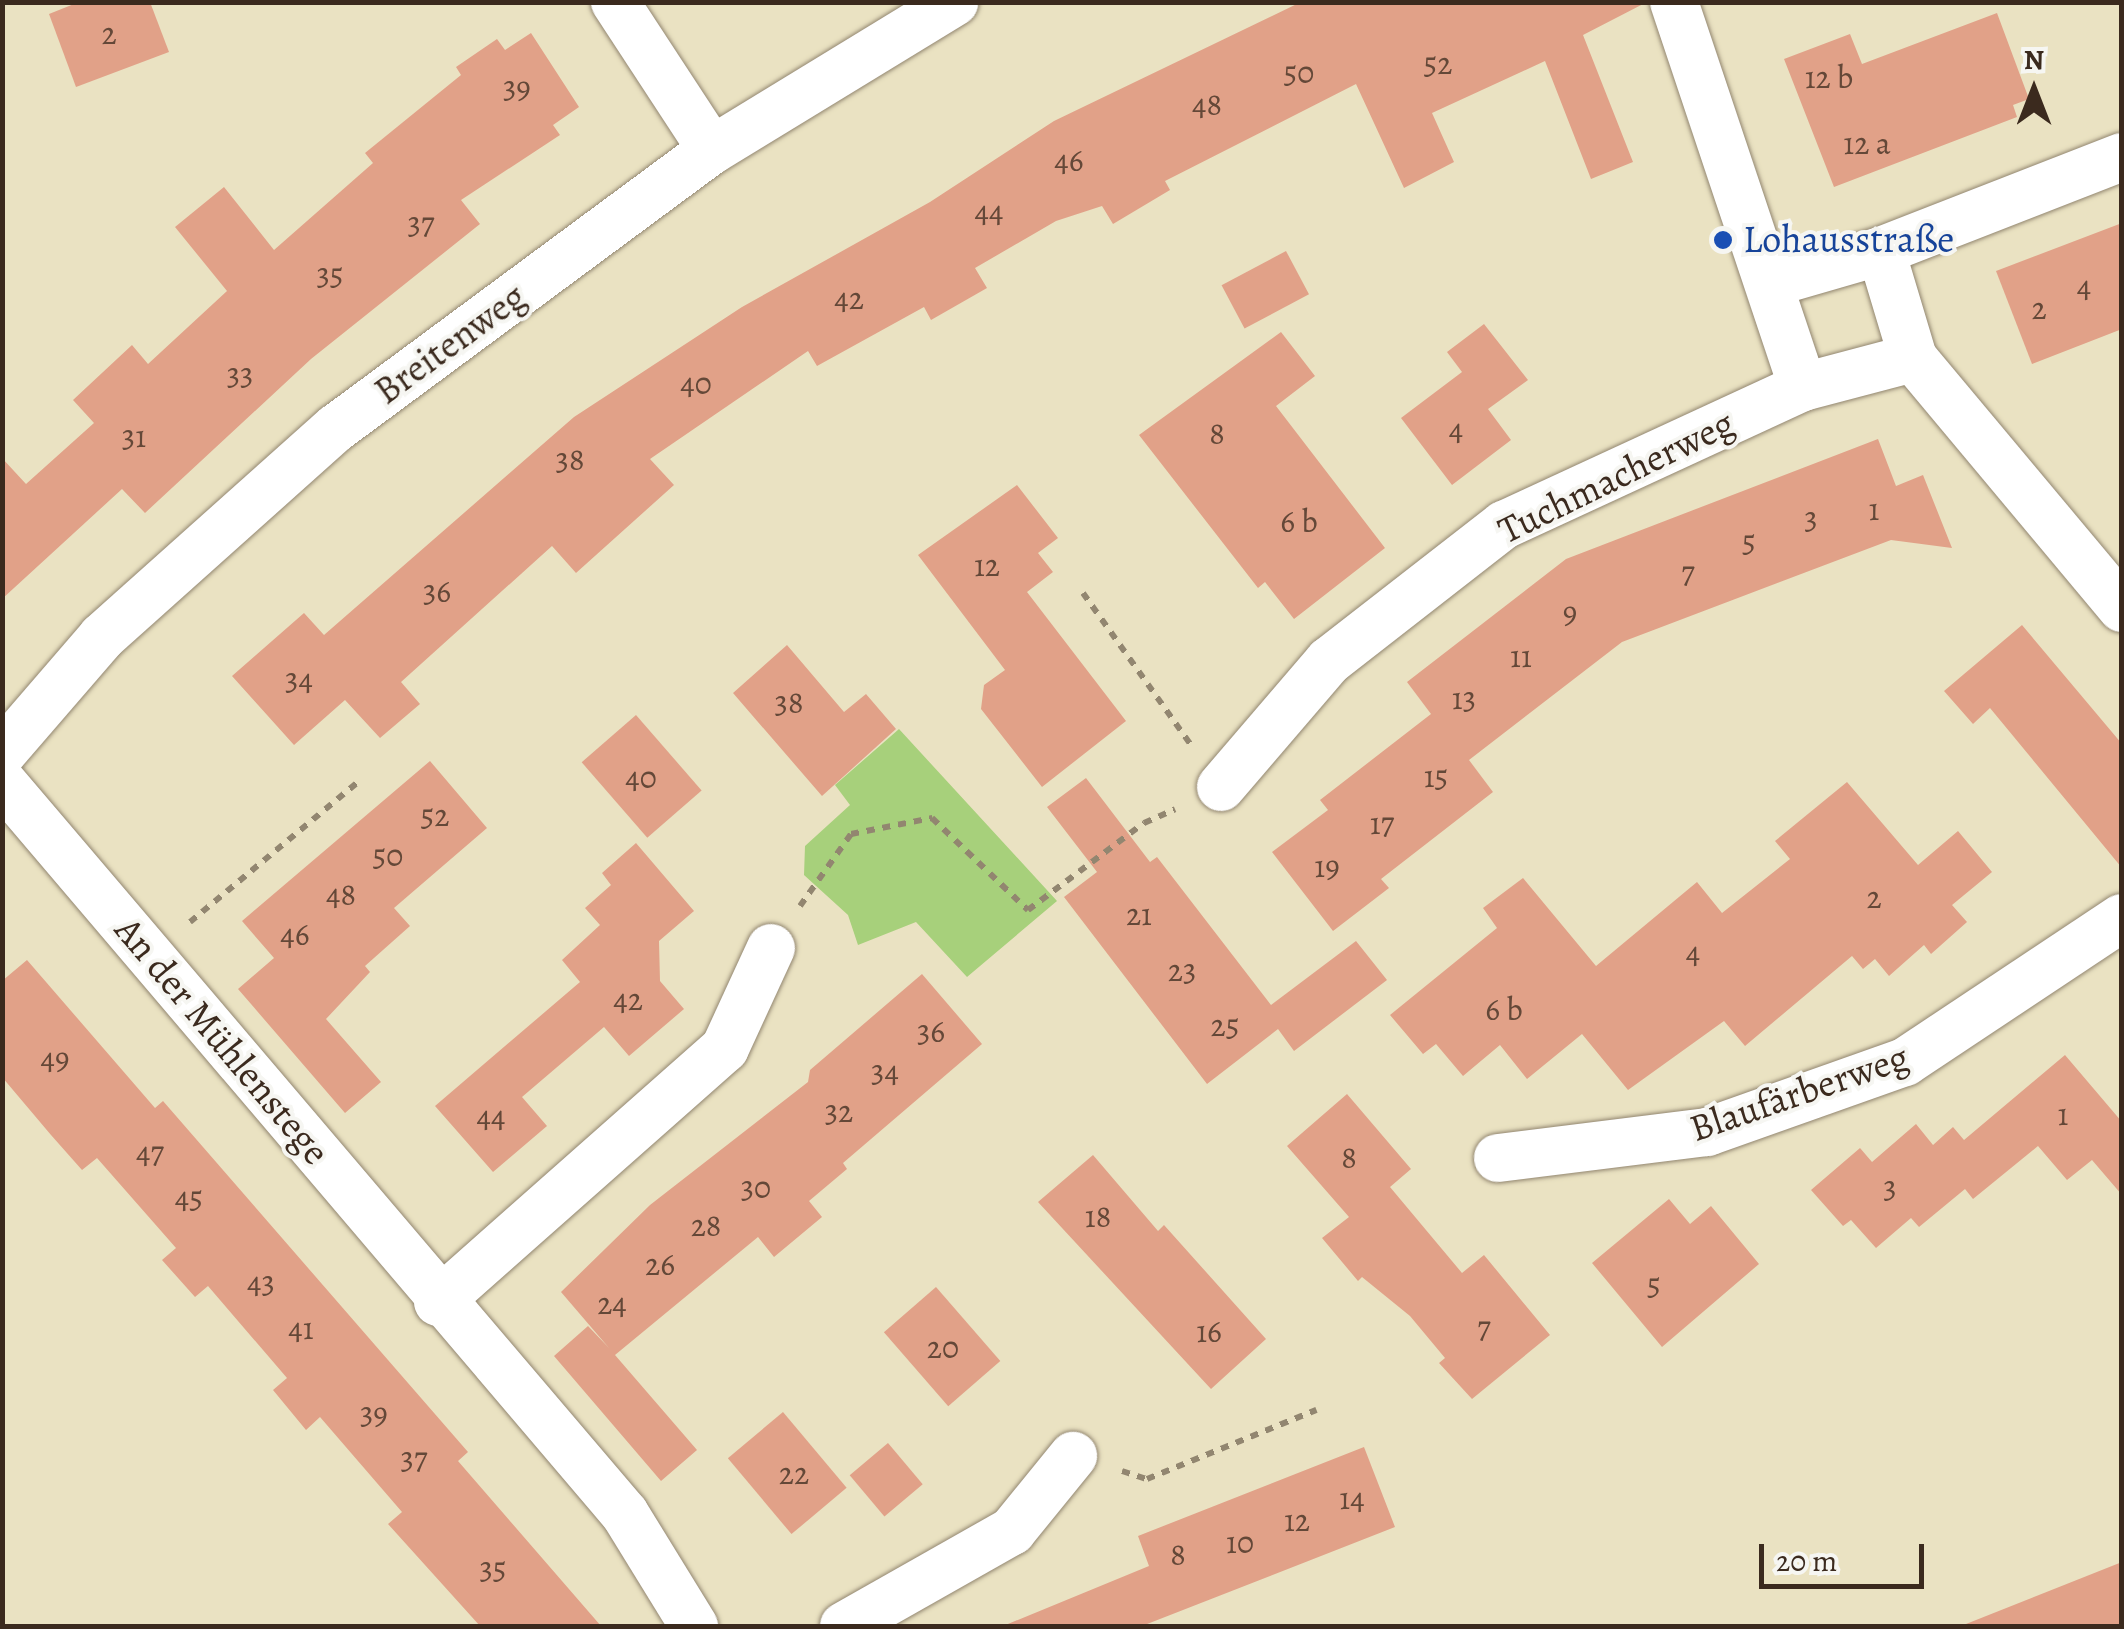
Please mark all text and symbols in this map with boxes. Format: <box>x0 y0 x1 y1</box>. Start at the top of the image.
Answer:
house number: 2 <box>101 14 117 52</box>
north arrow <box>1984 40 2084 140</box>
text: N <box>2024 41 2044 79</box>
house number: 52 <box>1424 44 1452 82</box>
house number: 50 <box>1284 53 1314 91</box>
house number: 12 b <box>1805 58 1853 96</box>
house number: 39 <box>503 68 531 106</box>
house number: 48 <box>1192 85 1222 123</box>
house number: 12 a <box>1843 124 1891 162</box>
house number: 46 <box>1054 141 1084 179</box>
house number: 44 <box>975 192 1003 230</box>
house number: 37 <box>408 204 434 242</box>
place label: Lohausstraße <box>1743 217 1954 263</box>
marker: Lohausstraße <box>1712 229 1734 251</box>
house number: 35 <box>316 255 344 293</box>
house number: 4 <box>2077 267 2091 305</box>
street label: Breitenweg <box>366 274 534 414</box>
house number: 42 <box>834 279 864 317</box>
house number: 2 <box>2031 289 2047 327</box>
house number: 33 <box>227 355 253 393</box>
house number: 40 <box>680 364 712 402</box>
street label: Tuchmacherweg <box>1491 400 1741 554</box>
house number: 4 <box>1449 410 1463 448</box>
house number: 8 <box>1209 414 1225 452</box>
house number: 31 <box>122 417 146 455</box>
house number: 38 <box>556 440 584 478</box>
house number: 1 <box>1869 490 1879 528</box>
house number: 3 <box>1804 499 1818 537</box>
house number: 6 b <box>1280 502 1318 540</box>
house number: 5 <box>1742 522 1756 560</box>
house number: 12 <box>974 546 1000 584</box>
house number: 7 <box>1681 553 1695 591</box>
house number: 36 <box>423 572 451 610</box>
house number: 9 <box>1563 593 1577 631</box>
house number: 11 <box>1510 637 1532 675</box>
house number: 34 <box>285 660 313 698</box>
house number: 13 <box>1452 679 1476 717</box>
house number: 38 <box>775 683 803 721</box>
house number: 15 <box>1424 757 1448 795</box>
house number: 40 <box>625 758 657 796</box>
house number: 52 <box>421 796 449 834</box>
house number: 17 <box>1370 804 1394 842</box>
house number: 50 <box>373 836 403 874</box>
house number: 19 <box>1314 847 1340 885</box>
house number: 48 <box>326 875 356 913</box>
house number: 2 <box>1866 878 1882 916</box>
house number: 21 <box>1126 895 1152 933</box>
street label: An der Mühlenstege <box>105 908 339 1174</box>
house number: 46 <box>280 915 310 953</box>
house number: 4 <box>1686 933 1700 971</box>
house number: 23 <box>1168 951 1196 989</box>
house number: 42 <box>613 980 643 1018</box>
house number: 6 b <box>1485 990 1523 1028</box>
house number: 25 <box>1211 1006 1239 1044</box>
house number: 36 <box>917 1012 945 1050</box>
street label: Blaufärberweg <box>1684 1034 1914 1152</box>
house number: 49 <box>40 1039 70 1077</box>
house number: 34 <box>871 1052 899 1090</box>
house number: 32 <box>825 1092 853 1130</box>
house number: 1 <box>2058 1095 2068 1133</box>
house number: 44 <box>477 1097 505 1135</box>
house number: 47 <box>136 1133 164 1171</box>
house number: 8 <box>1341 1138 1357 1176</box>
house number: 30 <box>741 1168 771 1206</box>
house number: 3 <box>1883 1168 1897 1206</box>
house number: 45 <box>175 1178 203 1216</box>
house number: 18 <box>1085 1197 1111 1235</box>
house number: 28 <box>691 1206 721 1244</box>
house number: 26 <box>645 1245 675 1283</box>
house number: 43 <box>247 1263 275 1301</box>
house number: 5 <box>1647 1265 1661 1303</box>
house number: 24 <box>597 1284 627 1322</box>
house number: 7 <box>1477 1308 1491 1346</box>
house number: 41 <box>288 1309 314 1347</box>
house number: 16 <box>1196 1312 1222 1350</box>
house number: 20 <box>927 1328 959 1366</box>
house number: 39 <box>360 1394 388 1432</box>
house number: 37 <box>401 1439 427 1477</box>
house number: 22 <box>779 1454 809 1492</box>
house number: 14 <box>1339 1479 1365 1517</box>
house number: 12 <box>1284 1501 1310 1539</box>
house number: 10 <box>1226 1523 1254 1561</box>
scale bar <box>1764 1524 1929 1586</box>
house number: 8 <box>1170 1535 1186 1573</box>
text: 20 m <box>1776 1541 1837 1581</box>
house number: 35 <box>479 1549 507 1587</box>

